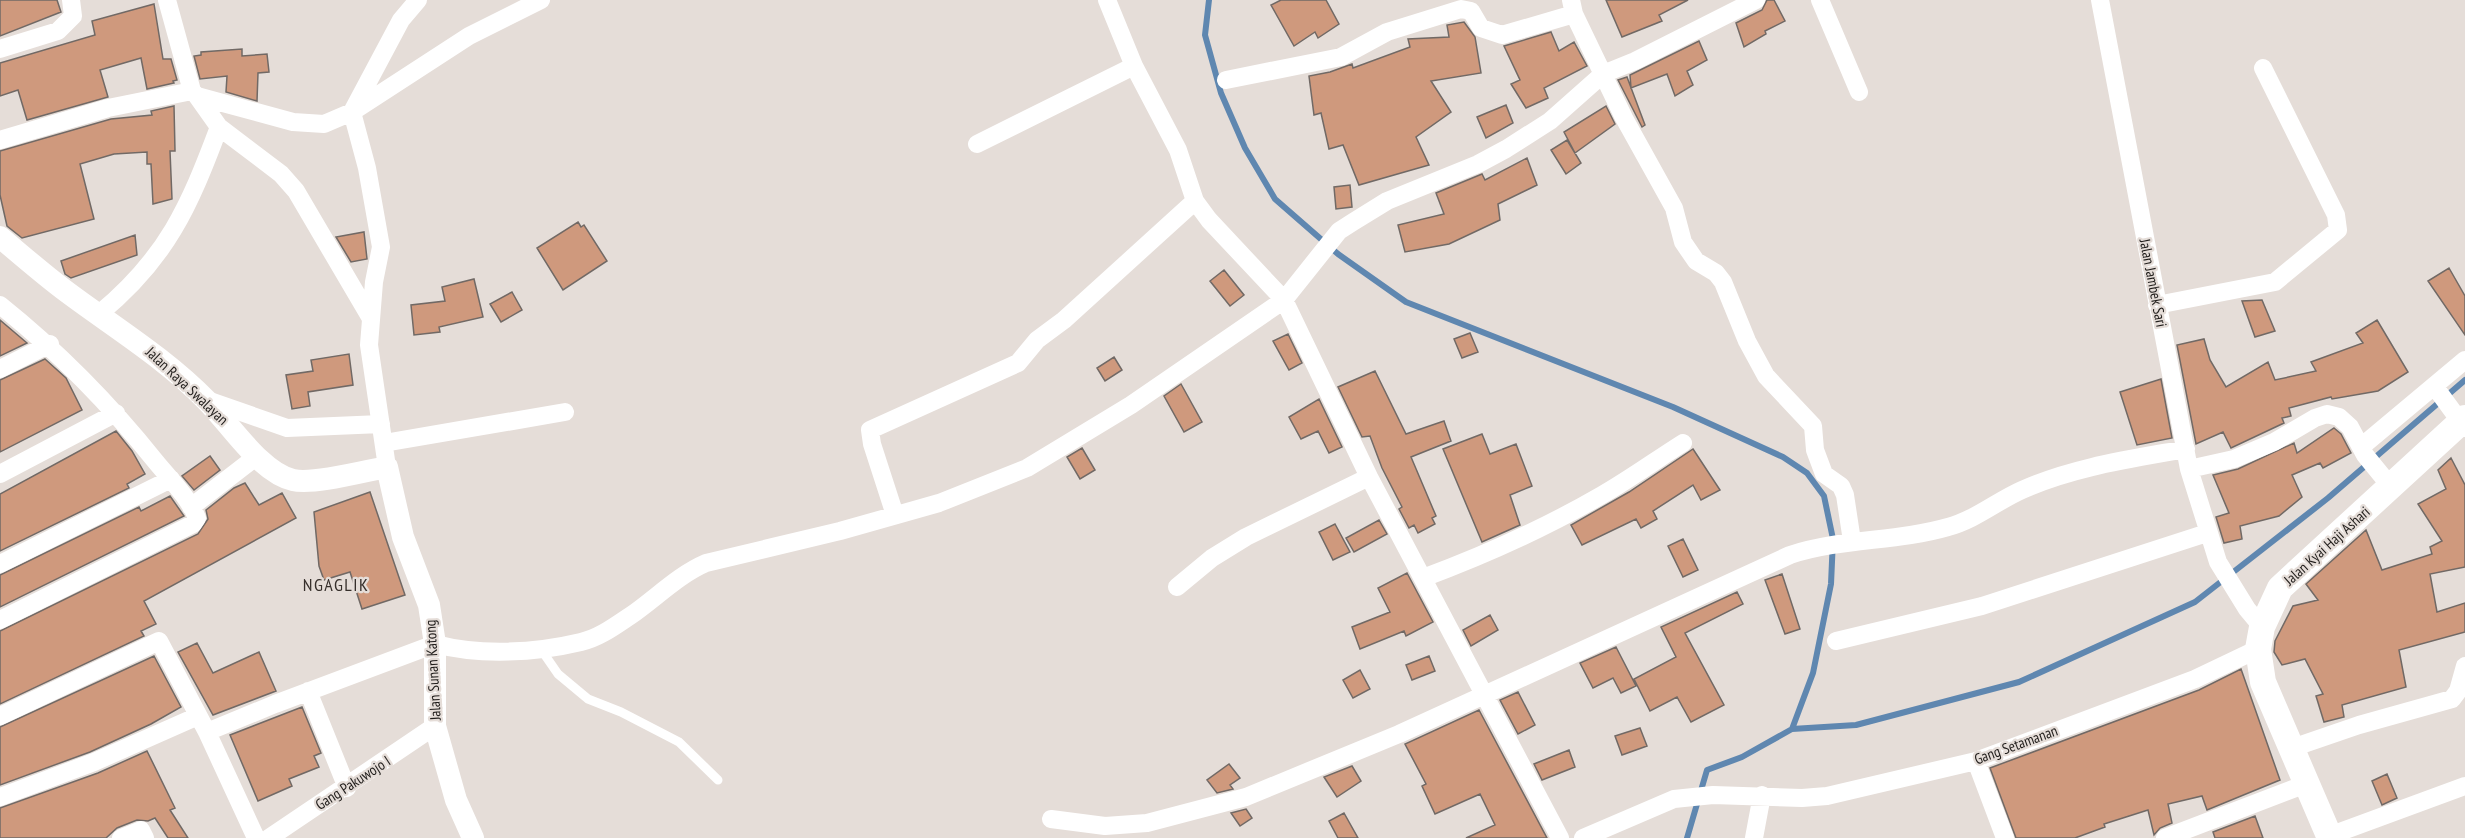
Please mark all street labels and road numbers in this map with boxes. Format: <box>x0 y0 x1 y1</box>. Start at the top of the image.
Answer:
street label: Jalan Jambek Sari <box>2135 236 2171 329</box>
street label: Jalan Raya Swalayan <box>141 342 233 429</box>
street label: Jalan Kyai Haji Ashari <box>2279 502 2374 590</box>
street label: Jalan Sunan Katong <box>420 619 445 722</box>
street label: Gang Setamanan <box>1972 721 2060 768</box>
street label: Gang Pakuwojo I <box>312 751 394 814</box>

